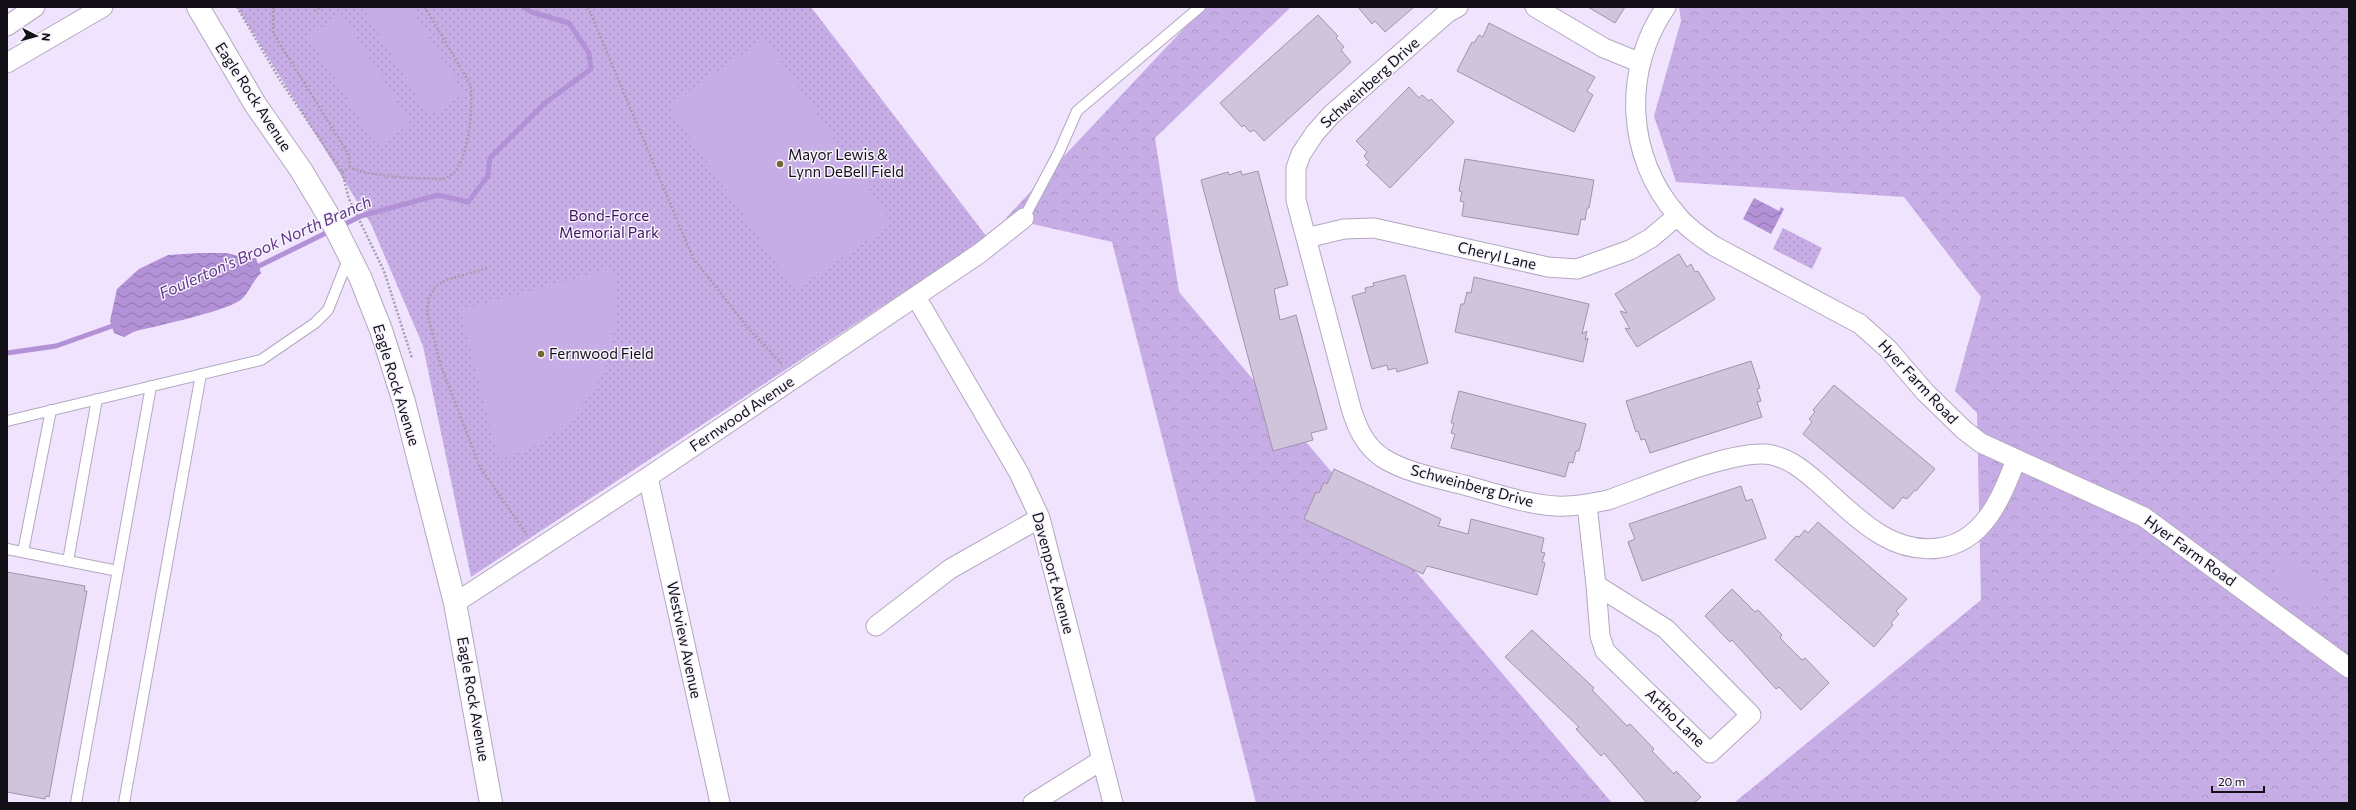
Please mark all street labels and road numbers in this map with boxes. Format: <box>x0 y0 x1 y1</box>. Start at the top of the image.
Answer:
street label: Schweinberg Drive <box>1316 33 1423 131</box>
street label: Eagle Rock Avenue <box>212 39 296 154</box>
street label: Cheryl Lane <box>1456 237 1538 273</box>
street label: Eagle Rock Avenue <box>370 322 424 448</box>
street label: Hyer Farm Road <box>1875 335 1962 427</box>
street label: Fernwood Avenue <box>686 372 797 455</box>
street label: Schweinberg Drive <box>1409 460 1536 510</box>
street label: Davenport Avenue <box>1029 510 1079 636</box>
street label: Hyer Farm Road <box>2141 511 2240 589</box>
street label: Westview Avenue <box>664 580 706 700</box>
street label: Eagle Rock Avenue <box>454 635 494 763</box>
street label: Artho Lane <box>1642 684 1709 750</box>

